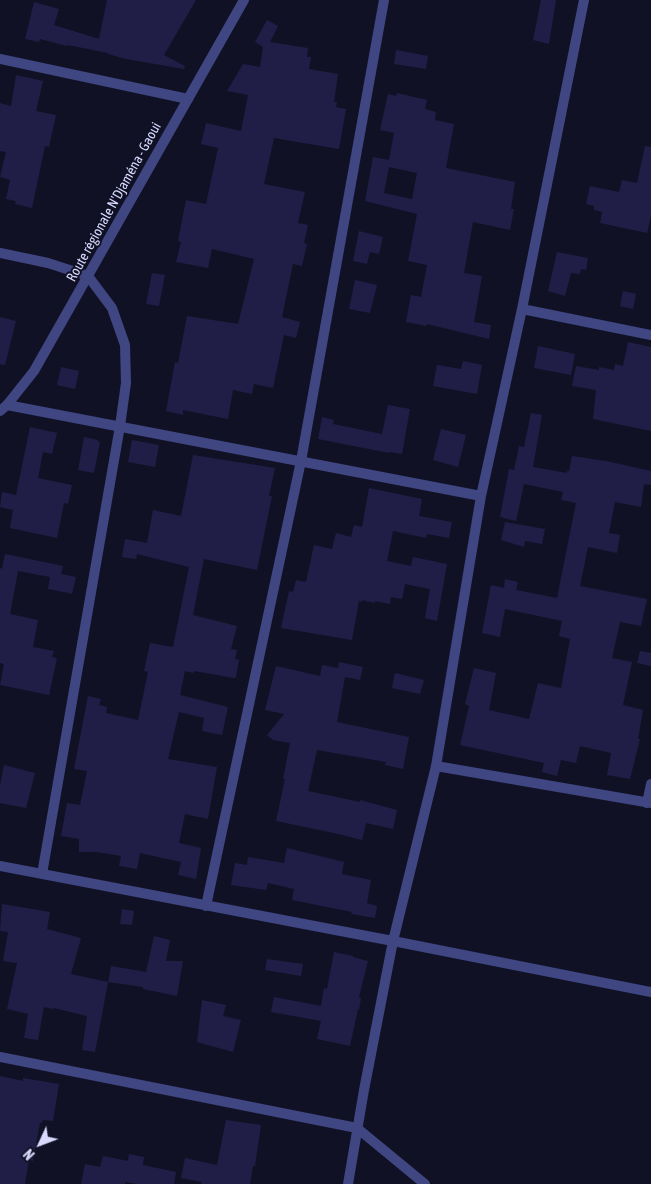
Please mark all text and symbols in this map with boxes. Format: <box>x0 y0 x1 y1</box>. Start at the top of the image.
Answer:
street label: Route régionale N'Djaména - Gaoui <box>63 119 165 285</box>
north arrow <box>15 1119 65 1169</box>
text: N <box>20 1146 38 1163</box>

